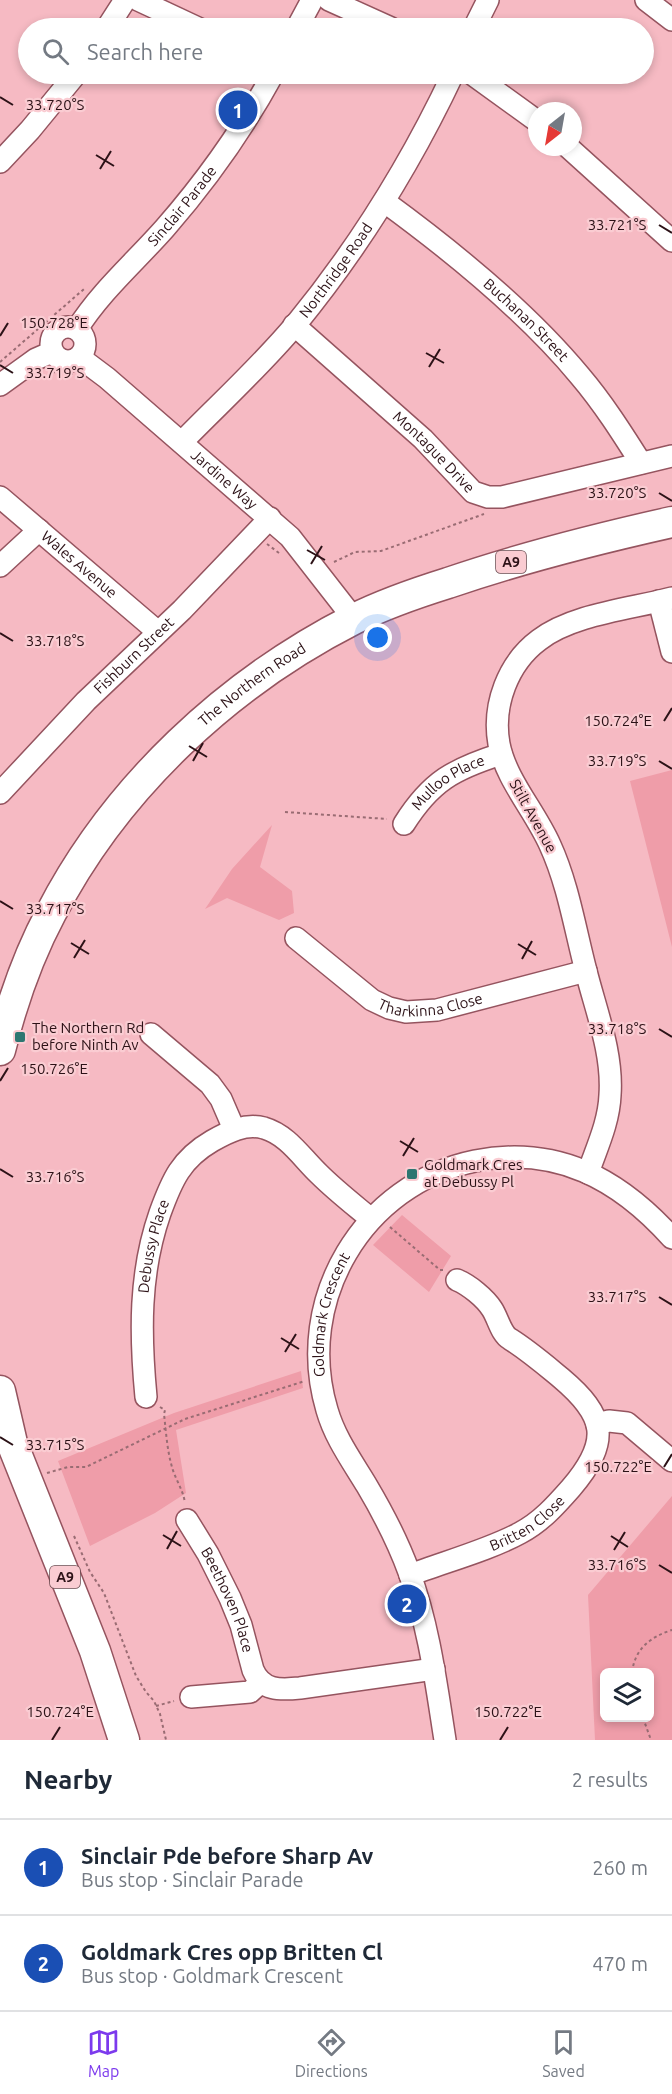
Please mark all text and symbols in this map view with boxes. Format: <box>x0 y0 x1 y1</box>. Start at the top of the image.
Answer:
search box <box>18 18 654 84</box>
icon: search <box>39 35 72 68</box>
text: Search here <box>87 39 203 64</box>
pin: 1 <box>218 88 258 132</box>
text: 33.720°S <box>26 96 84 113</box>
north arrow <box>528 102 582 156</box>
street label: Sinclair Parade <box>144 162 220 249</box>
text: 33.721°S <box>588 216 646 233</box>
street label: Northridge Road <box>296 220 376 321</box>
street label: Buchanan Street <box>480 275 572 365</box>
text: 150.728°E <box>20 314 88 331</box>
text: 33.719°S <box>26 364 84 381</box>
street label: Montague Drive <box>390 408 478 496</box>
street label: Jardine Way <box>188 446 261 513</box>
text: 33.720°S <box>588 484 646 501</box>
street label: Wales Avenue <box>38 527 121 601</box>
road number: A9 <box>496 551 526 573</box>
street label: Fishburn Street <box>90 613 177 697</box>
your location <box>363 623 392 652</box>
text: 33.718°S <box>26 632 84 649</box>
street label: The Northern Road <box>195 639 308 729</box>
text: 150.724°E <box>584 712 652 729</box>
street label: Mulloo Place <box>408 751 487 813</box>
text: 33.719°S <box>588 752 646 769</box>
street label: Stilt Avenue <box>506 776 561 855</box>
text: 33.717°S <box>26 900 84 917</box>
street label: Tharkinna Close <box>375 989 484 1020</box>
place label: The Northern Rd before Ninth Av <box>32 1019 144 1053</box>
text: 33.718°S <box>588 1020 646 1037</box>
marker: The Northern Rd before Ninth Av <box>13 1030 27 1044</box>
text: 150.726°E <box>20 1060 88 1077</box>
place label: Goldmark Cres at Debussy Pl <box>424 1156 522 1190</box>
marker: Goldmark Cres at Debussy Pl <box>405 1167 419 1181</box>
text: 33.716°S <box>26 1168 84 1185</box>
street label: Debussy Place <box>135 1197 172 1294</box>
street label: Goldmark Crescent <box>310 1249 353 1378</box>
text: 33.717°S <box>588 1288 646 1305</box>
text: 33.715°S <box>26 1436 84 1453</box>
text: 150.722°E <box>584 1458 652 1475</box>
street label: Britten Close <box>487 1492 568 1554</box>
street label: Beethoven Place <box>198 1544 257 1654</box>
text: 33.716°S <box>588 1556 646 1573</box>
road number: A9 <box>50 1566 80 1588</box>
pin: 2 <box>388 1582 426 1626</box>
map controls <box>600 1668 654 1722</box>
button: layers <box>600 1668 654 1722</box>
text: 150.724°E <box>26 1703 94 1720</box>
text: 150.722°E <box>474 1703 542 1720</box>
text: Nearby <box>24 1765 112 1794</box>
text: 2 results <box>572 1768 648 1791</box>
text: Sinclair Pde before Sharp Av <box>81 1843 373 1868</box>
text: 1 <box>38 1856 49 1879</box>
text: 260 m <box>592 1856 648 1879</box>
text: Bus stop · Sinclair Parade <box>81 1868 304 1891</box>
text: Goldmark Cres opp Britten Cl <box>81 1939 383 1964</box>
text: 2 <box>38 1952 49 1975</box>
text: 470 m <box>592 1952 648 1975</box>
text: Bus stop · Goldmark Crescent <box>81 1964 343 1987</box>
tab: Map <box>87 2026 120 2080</box>
tab: Directions <box>295 2026 368 2080</box>
tab: Saved <box>542 2026 585 2080</box>

